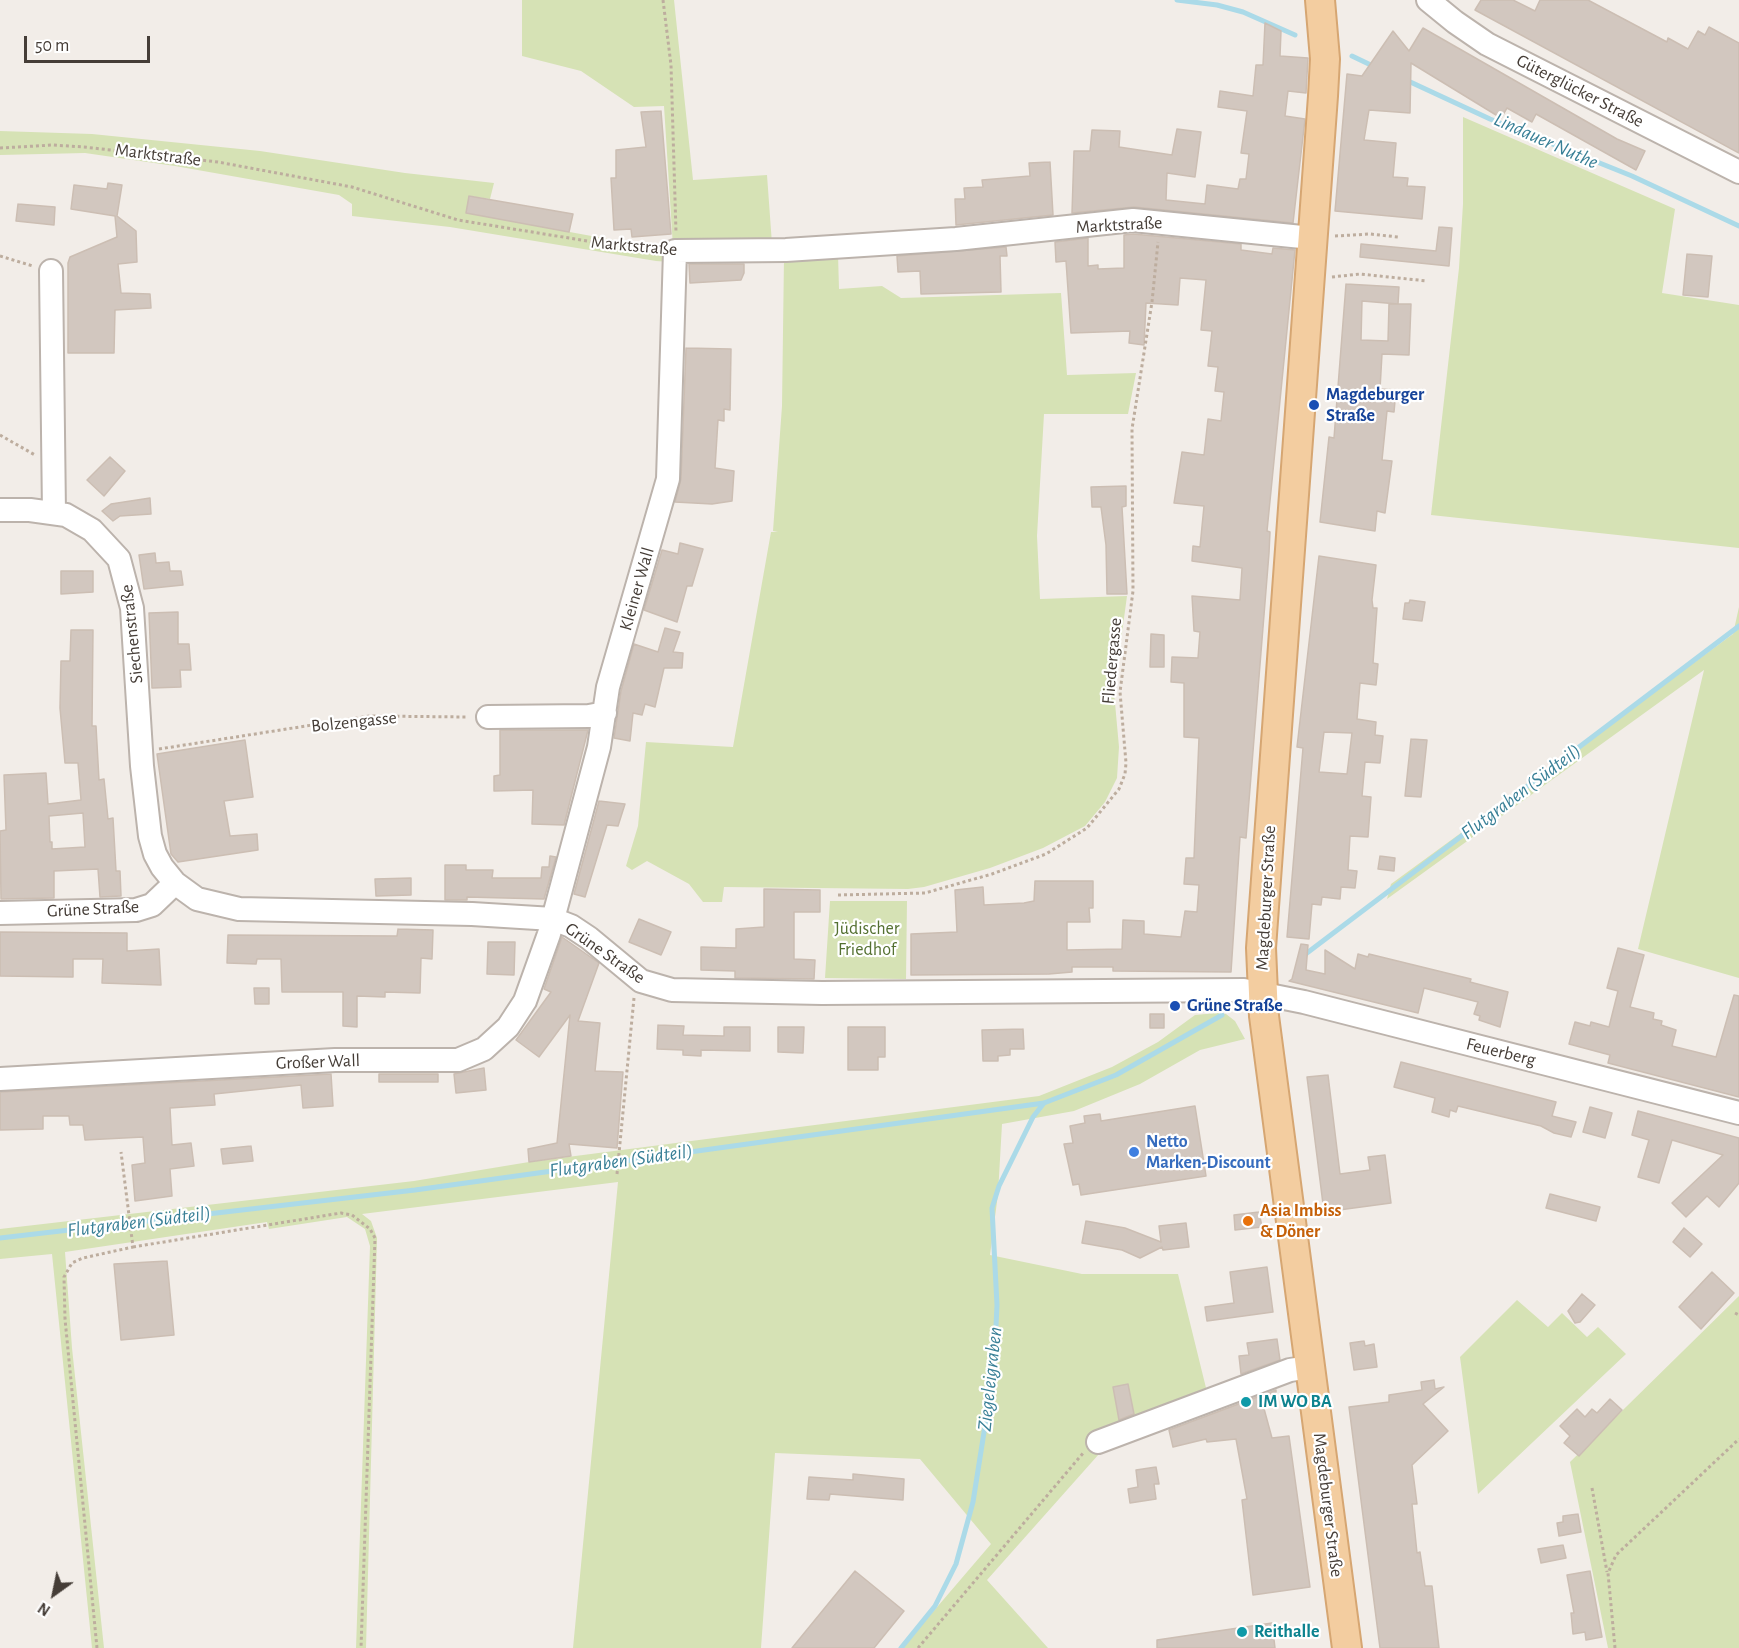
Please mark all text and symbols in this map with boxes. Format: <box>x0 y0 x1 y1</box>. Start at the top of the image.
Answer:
scale bar <box>27 24 153 62</box>
text: 50 m <box>35 37 69 55</box>
street label: Güterglücker Straße <box>1513 50 1647 132</box>
water label: Lindauer Nuthe <box>1490 107 1602 175</box>
street label: Marktstraße <box>114 139 202 171</box>
street label: Marktstraße <box>1075 212 1163 238</box>
street label: Marktstraße <box>590 231 678 261</box>
place label: Magdeburger Straße <box>1326 384 1424 426</box>
marker: Magdeburger Straße <box>1307 398 1321 412</box>
street label: Kleiner Wall <box>615 545 659 633</box>
street label: Siechenstraße <box>116 583 148 685</box>
street label: Fliedergasse <box>1097 617 1127 705</box>
street label: Bolzengasse <box>310 707 398 737</box>
water label: Flutgraben (Südteil) <box>1456 739 1586 845</box>
street label: Magdeburger Straße <box>1251 825 1281 971</box>
street label: Grüne Straße <box>46 896 140 922</box>
street label: Grüne Straße <box>561 918 649 988</box>
park label: Jüdischer Friedhof <box>834 918 900 960</box>
place label: Grüne Straße <box>1187 995 1283 1017</box>
marker: Grüne Straße <box>1168 999 1182 1013</box>
street label: Feuerberg <box>1464 1033 1538 1071</box>
street label: Großer Wall <box>276 1050 360 1074</box>
place label: Netto Marken-Discount <box>1146 1131 1271 1174</box>
water label: Flutgraben (Südteil) <box>548 1139 694 1183</box>
marker: Netto Marken-Discount <box>1127 1145 1141 1159</box>
place label: Asia Imbiss & Döner <box>1260 1200 1341 1242</box>
water label: Flutgraben (Südteil) <box>66 1201 212 1243</box>
marker: Asia Imbiss & Döner <box>1241 1214 1255 1228</box>
water label: Ziegeleigraben <box>973 1326 1007 1432</box>
place label: IM WO BA <box>1258 1391 1332 1413</box>
marker: IM WO BA <box>1239 1395 1253 1409</box>
street label: Magdeburger Straße <box>1308 1432 1348 1578</box>
north arrow <box>24 1564 84 1624</box>
text: N <box>35 1599 53 1619</box>
place label: Reithalle <box>1254 1621 1320 1643</box>
marker: Reithalle <box>1235 1625 1249 1639</box>

